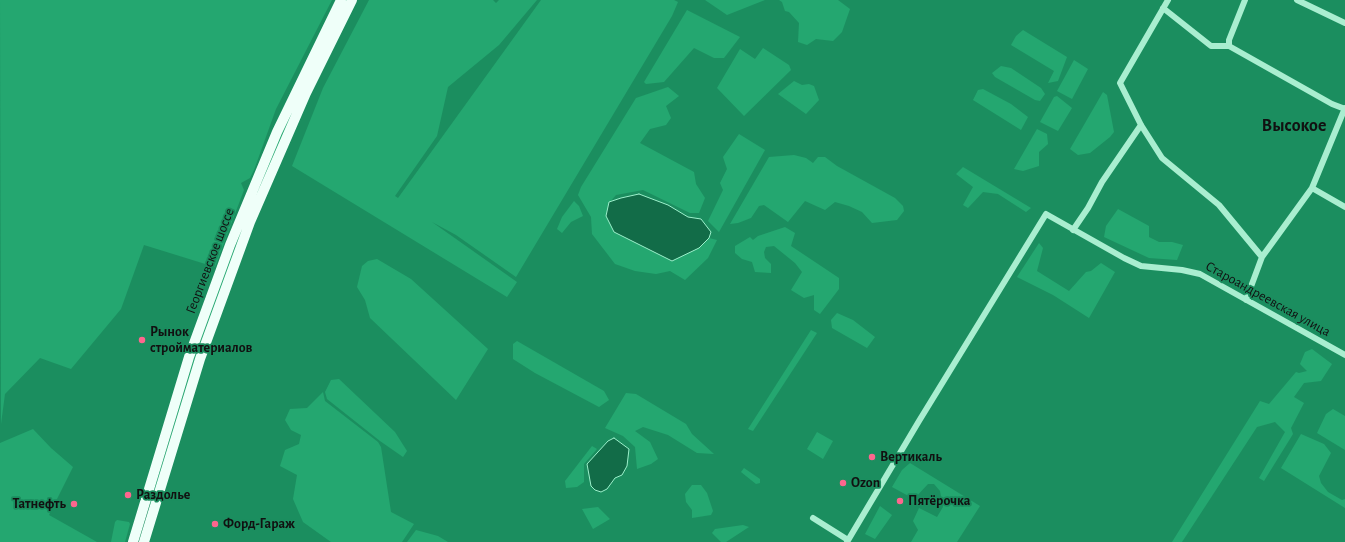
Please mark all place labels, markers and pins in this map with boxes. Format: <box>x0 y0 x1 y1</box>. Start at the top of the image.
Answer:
place label: Рынок стройматериалов <box>150 324 252 356</box>
marker: Рынок стройматериалов <box>137 335 147 345</box>
place label: Вертикаль <box>880 449 942 465</box>
marker: Вертикаль <box>867 452 877 462</box>
place label: Ozon <box>851 475 880 491</box>
marker: Ozon <box>838 478 848 488</box>
place label: Раздолье <box>136 487 190 503</box>
marker: Раздолье <box>123 490 133 500</box>
place label: Пятёрочка <box>908 493 970 509</box>
place label: Татнефть <box>13 496 66 512</box>
marker: Пятёрочка <box>895 496 905 506</box>
marker: Татнефть <box>69 499 79 509</box>
place label: Форд-Гараж <box>223 516 295 532</box>
marker: Форд-Гараж <box>210 519 220 529</box>

